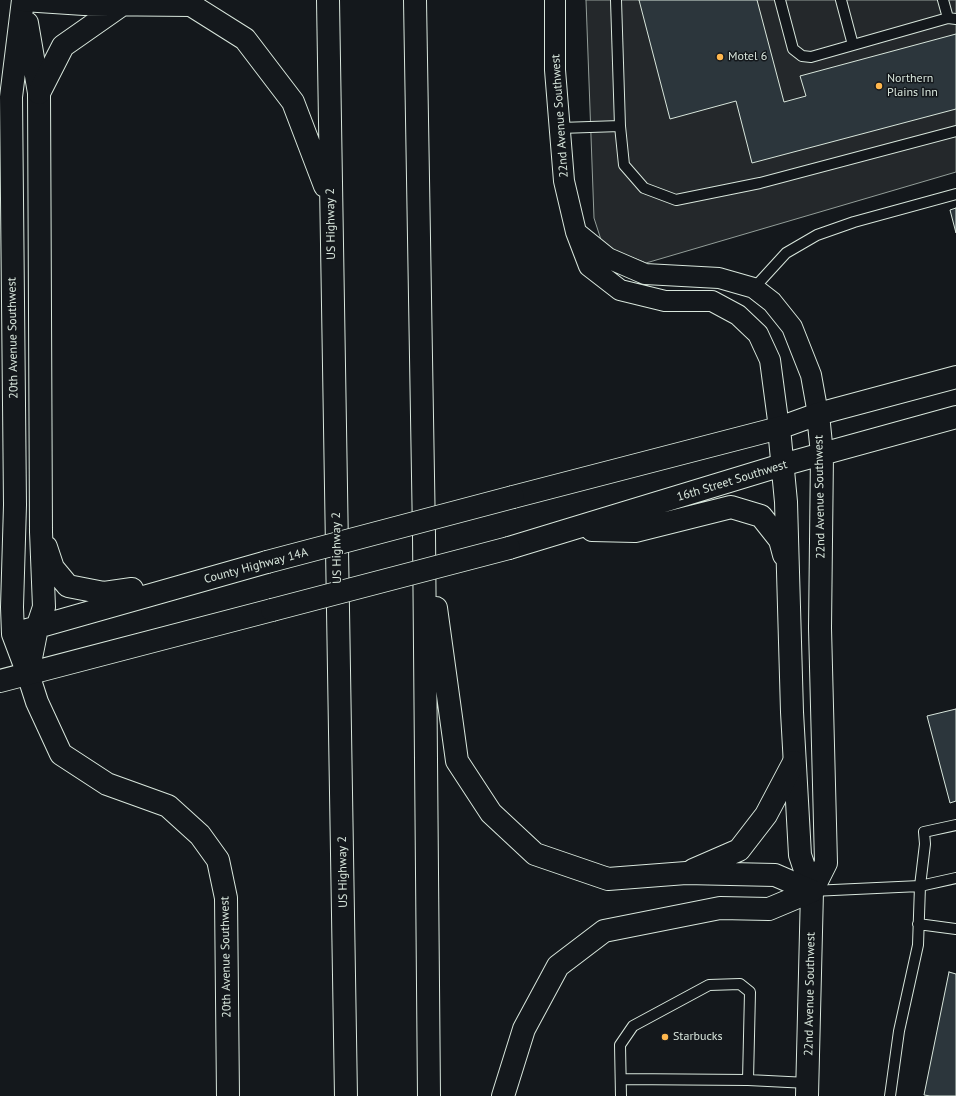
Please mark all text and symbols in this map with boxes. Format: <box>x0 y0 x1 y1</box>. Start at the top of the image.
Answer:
place label: Motel 6 <box>728 50 767 64</box>
marker: Motel 6 <box>715 52 725 62</box>
street label: 22nd Avenue Southwest <box>548 54 572 178</box>
place label: Northern Plains Inn <box>887 72 938 100</box>
marker: Northern Plains Inn <box>874 81 884 91</box>
street label: US Highway 2 <box>323 188 339 260</box>
street label: 20th Avenue Southwest <box>5 277 21 399</box>
street label: 22nd Avenue Southwest <box>812 435 828 559</box>
street label: 16th Street Southwest <box>675 457 789 505</box>
street label: US Highway 2 <box>329 512 345 584</box>
street label: County Highway 14A <box>203 545 309 587</box>
street label: US Highway 2 <box>335 836 351 908</box>
street label: 20th Avenue Southwest <box>218 896 234 1018</box>
street label: 22nd Avenue Southwest <box>802 932 818 1056</box>
place label: Starbucks <box>673 1030 723 1044</box>
marker: Starbucks <box>660 1032 670 1042</box>

